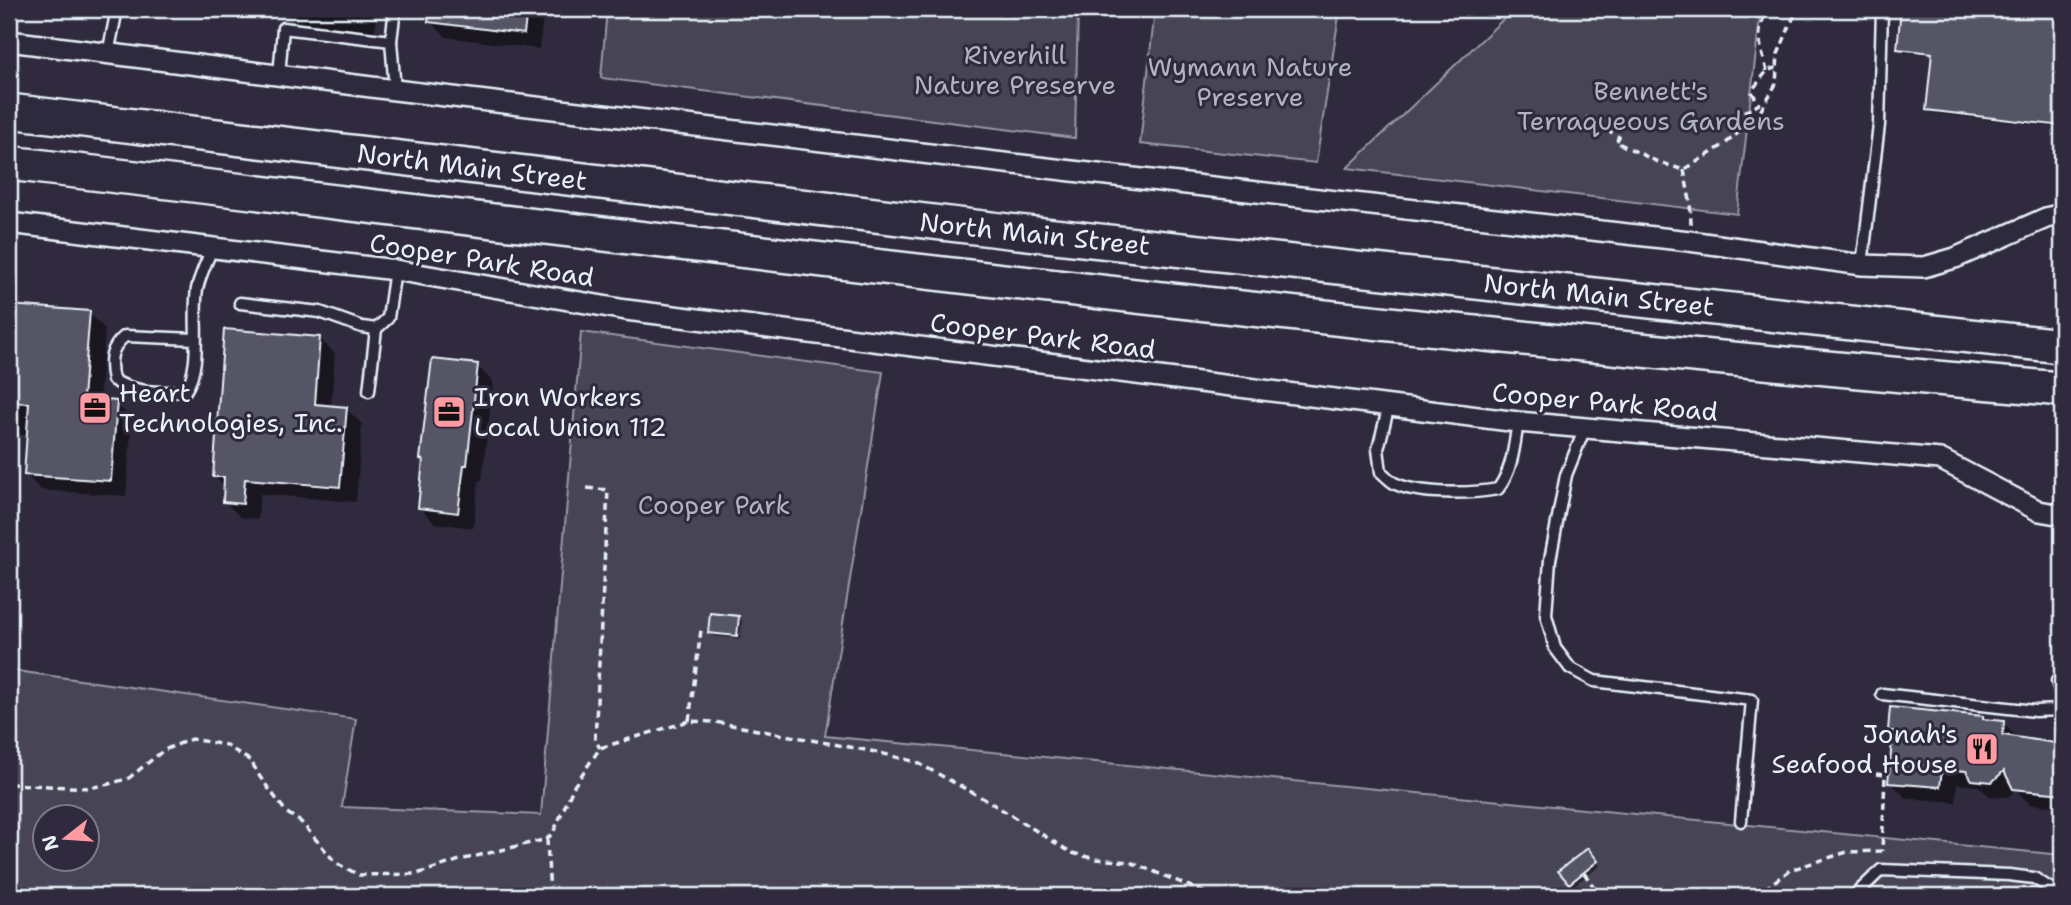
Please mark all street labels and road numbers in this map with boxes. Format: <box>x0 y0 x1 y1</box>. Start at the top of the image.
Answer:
street label: North Main Street <box>355 135 589 198</box>
street label: North Main Street <box>918 204 1152 263</box>
street label: Cooper Park Road <box>367 224 597 295</box>
street label: North Main Street <box>1482 265 1716 324</box>
street label: Cooper Park Road <box>928 304 1158 367</box>
street label: Cooper Park Road <box>1491 374 1720 429</box>

